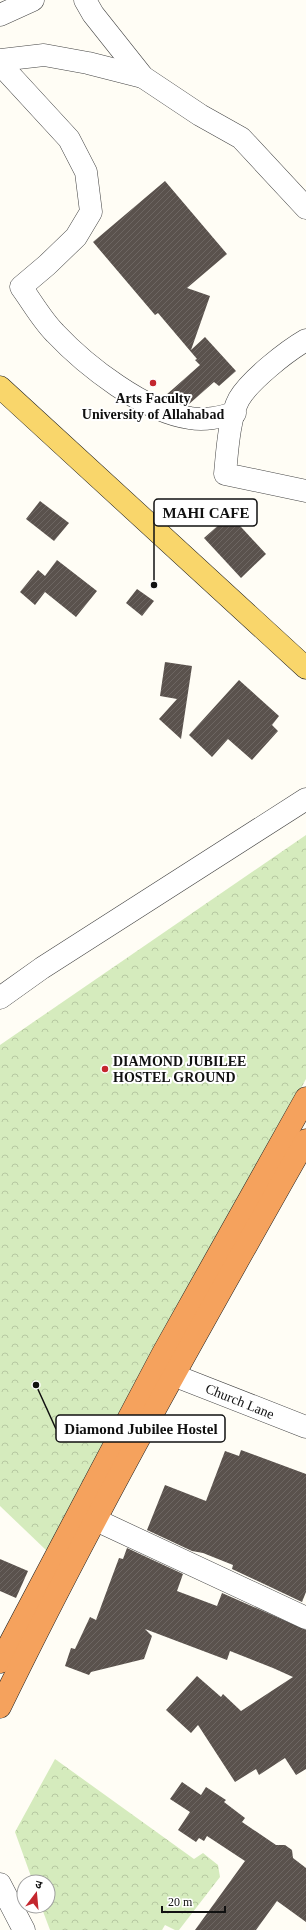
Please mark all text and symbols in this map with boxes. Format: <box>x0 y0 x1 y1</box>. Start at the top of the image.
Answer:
marker: Arts Faculty University of Allahabad <box>148 378 158 388</box>
place label: Arts Faculty University of Allahabad <box>82 391 224 422</box>
callout: MAHI CAFE <box>154 499 257 526</box>
text: MAHI CAFE <box>162 505 250 521</box>
place label: DIAMOND JUBILEE HOSTEL GROUND <box>113 1054 246 1085</box>
marker: DIAMOND JUBILEE HOSTEL GROUND <box>100 1064 110 1074</box>
street label: Church Lane <box>203 1381 276 1422</box>
callout: Diamond Jubilee Hostel <box>56 1415 225 1442</box>
text: Diamond Jubilee Hostel <box>64 1421 218 1437</box>
north arrow <box>16 1874 56 1914</box>
text: उ <box>34 1878 44 1891</box>
scale bar <box>162 1888 225 1914</box>
text: 20 m <box>168 1895 193 1909</box>

